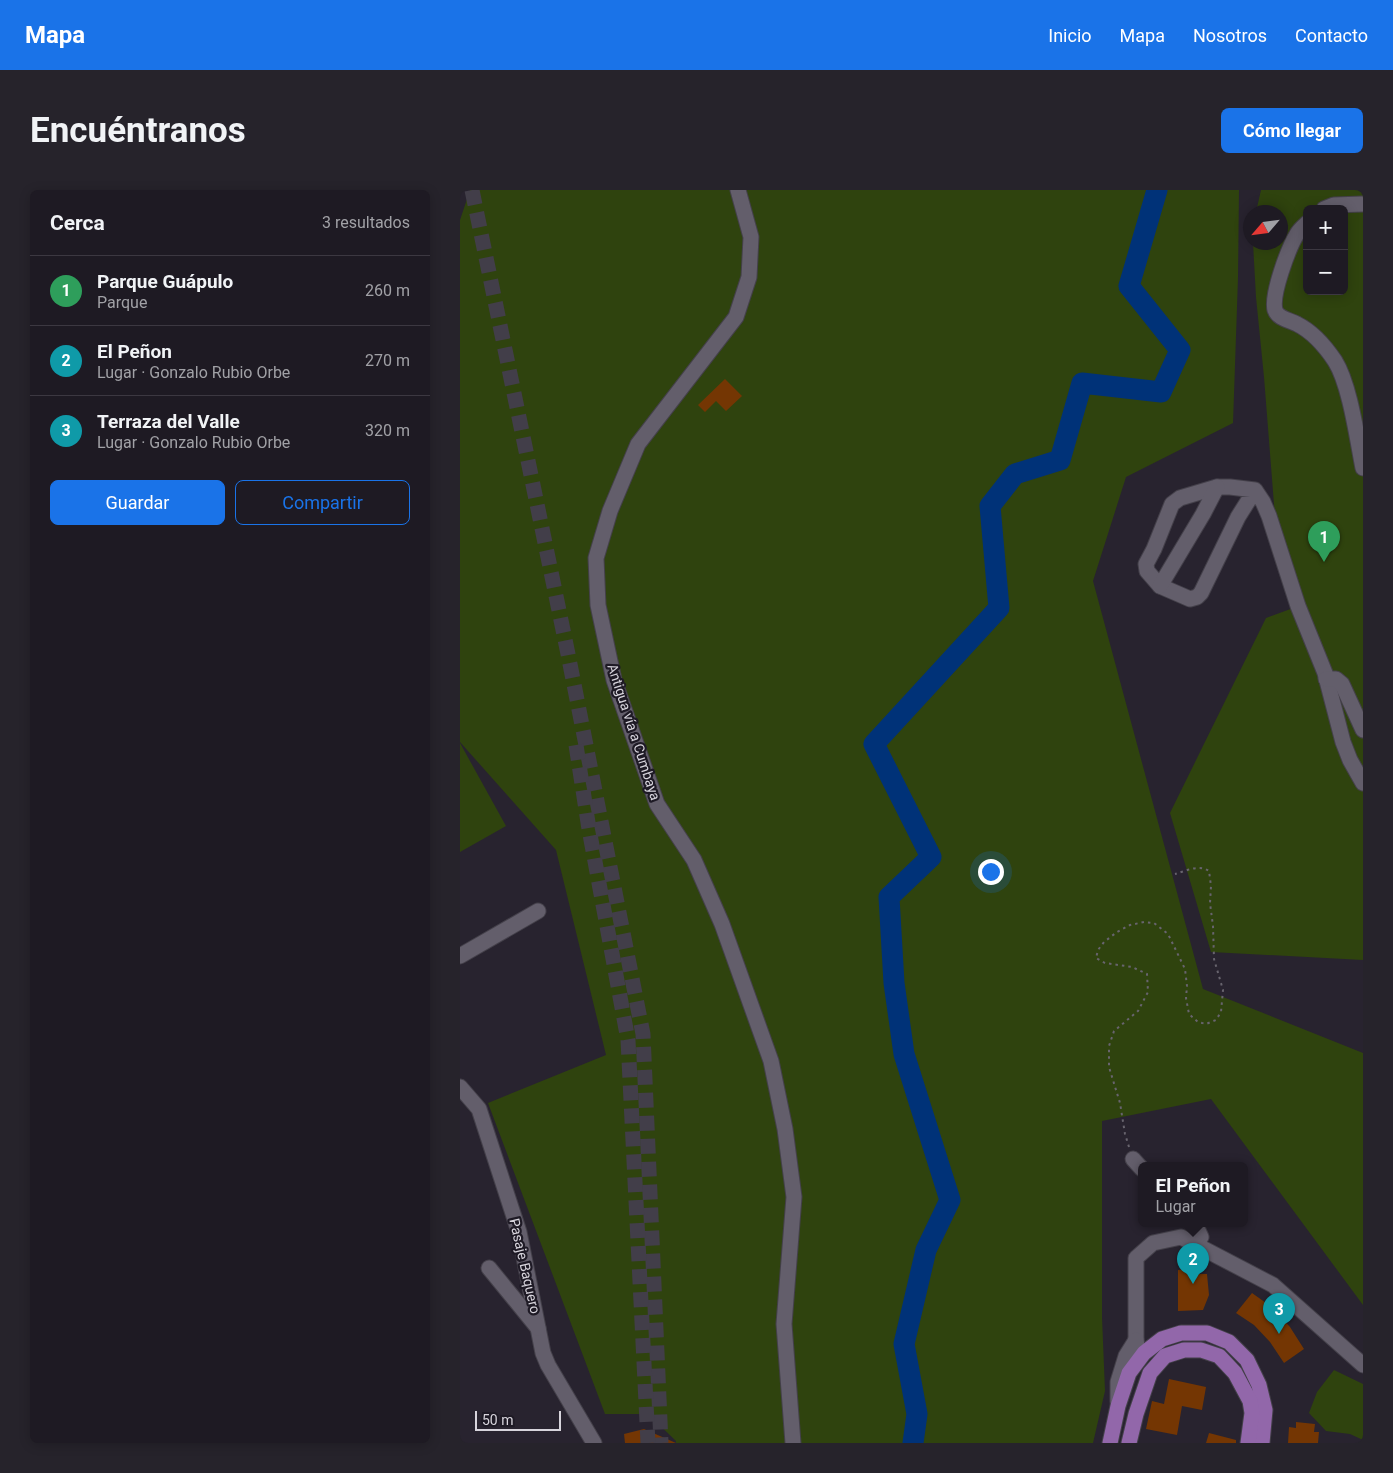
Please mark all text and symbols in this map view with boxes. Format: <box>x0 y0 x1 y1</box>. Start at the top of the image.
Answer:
text: Mapa <box>25 21 85 49</box>
text: Inicio <box>1048 25 1092 46</box>
text: Mapa <box>1120 25 1165 46</box>
text: Nosotros <box>1193 25 1267 46</box>
text: Contacto <box>1295 25 1368 46</box>
button: Cómo llegar <box>1221 108 1363 153</box>
text: Encuéntranos <box>30 110 246 151</box>
north arrow <box>1243 205 1288 250</box>
map controls <box>1303 205 1348 295</box>
button: + <box>1303 205 1348 250</box>
text: Cerca <box>50 211 105 235</box>
text: 3 resultados <box>322 213 410 232</box>
button: − <box>1303 250 1348 295</box>
text: Parque Guápulo <box>97 270 233 293</box>
text: 1 <box>61 281 71 300</box>
text: 260 m <box>365 281 410 300</box>
text: Parque <box>97 293 147 312</box>
text: El Peñon <box>97 340 172 363</box>
text: 2 <box>61 351 71 370</box>
text: 270 m <box>365 351 410 370</box>
text: Lugar · Gonzalo Rubio Orbe <box>97 363 290 382</box>
text: Terraza del Valle <box>97 410 240 433</box>
text: 3 <box>61 421 71 440</box>
text: 320 m <box>365 421 410 440</box>
text: Lugar · Gonzalo Rubio Orbe <box>97 433 290 452</box>
button: Guardar <box>50 480 225 525</box>
button: Compartir <box>235 480 410 525</box>
pin: 1 <box>1308 521 1340 562</box>
street label: Antigua vía a Cumbaya <box>604 662 664 802</box>
your location <box>978 859 1004 885</box>
popup <box>1138 1162 1248 1227</box>
text: El Peñon <box>1156 1174 1230 1197</box>
text: Lugar <box>1156 1197 1196 1216</box>
street label: Pasaje Baquero <box>506 1217 544 1315</box>
pin: 2 <box>1177 1243 1209 1284</box>
pin: 3 <box>1263 1293 1295 1334</box>
scale bar <box>475 1408 561 1431</box>
text: 50 m <box>482 1412 514 1428</box>

